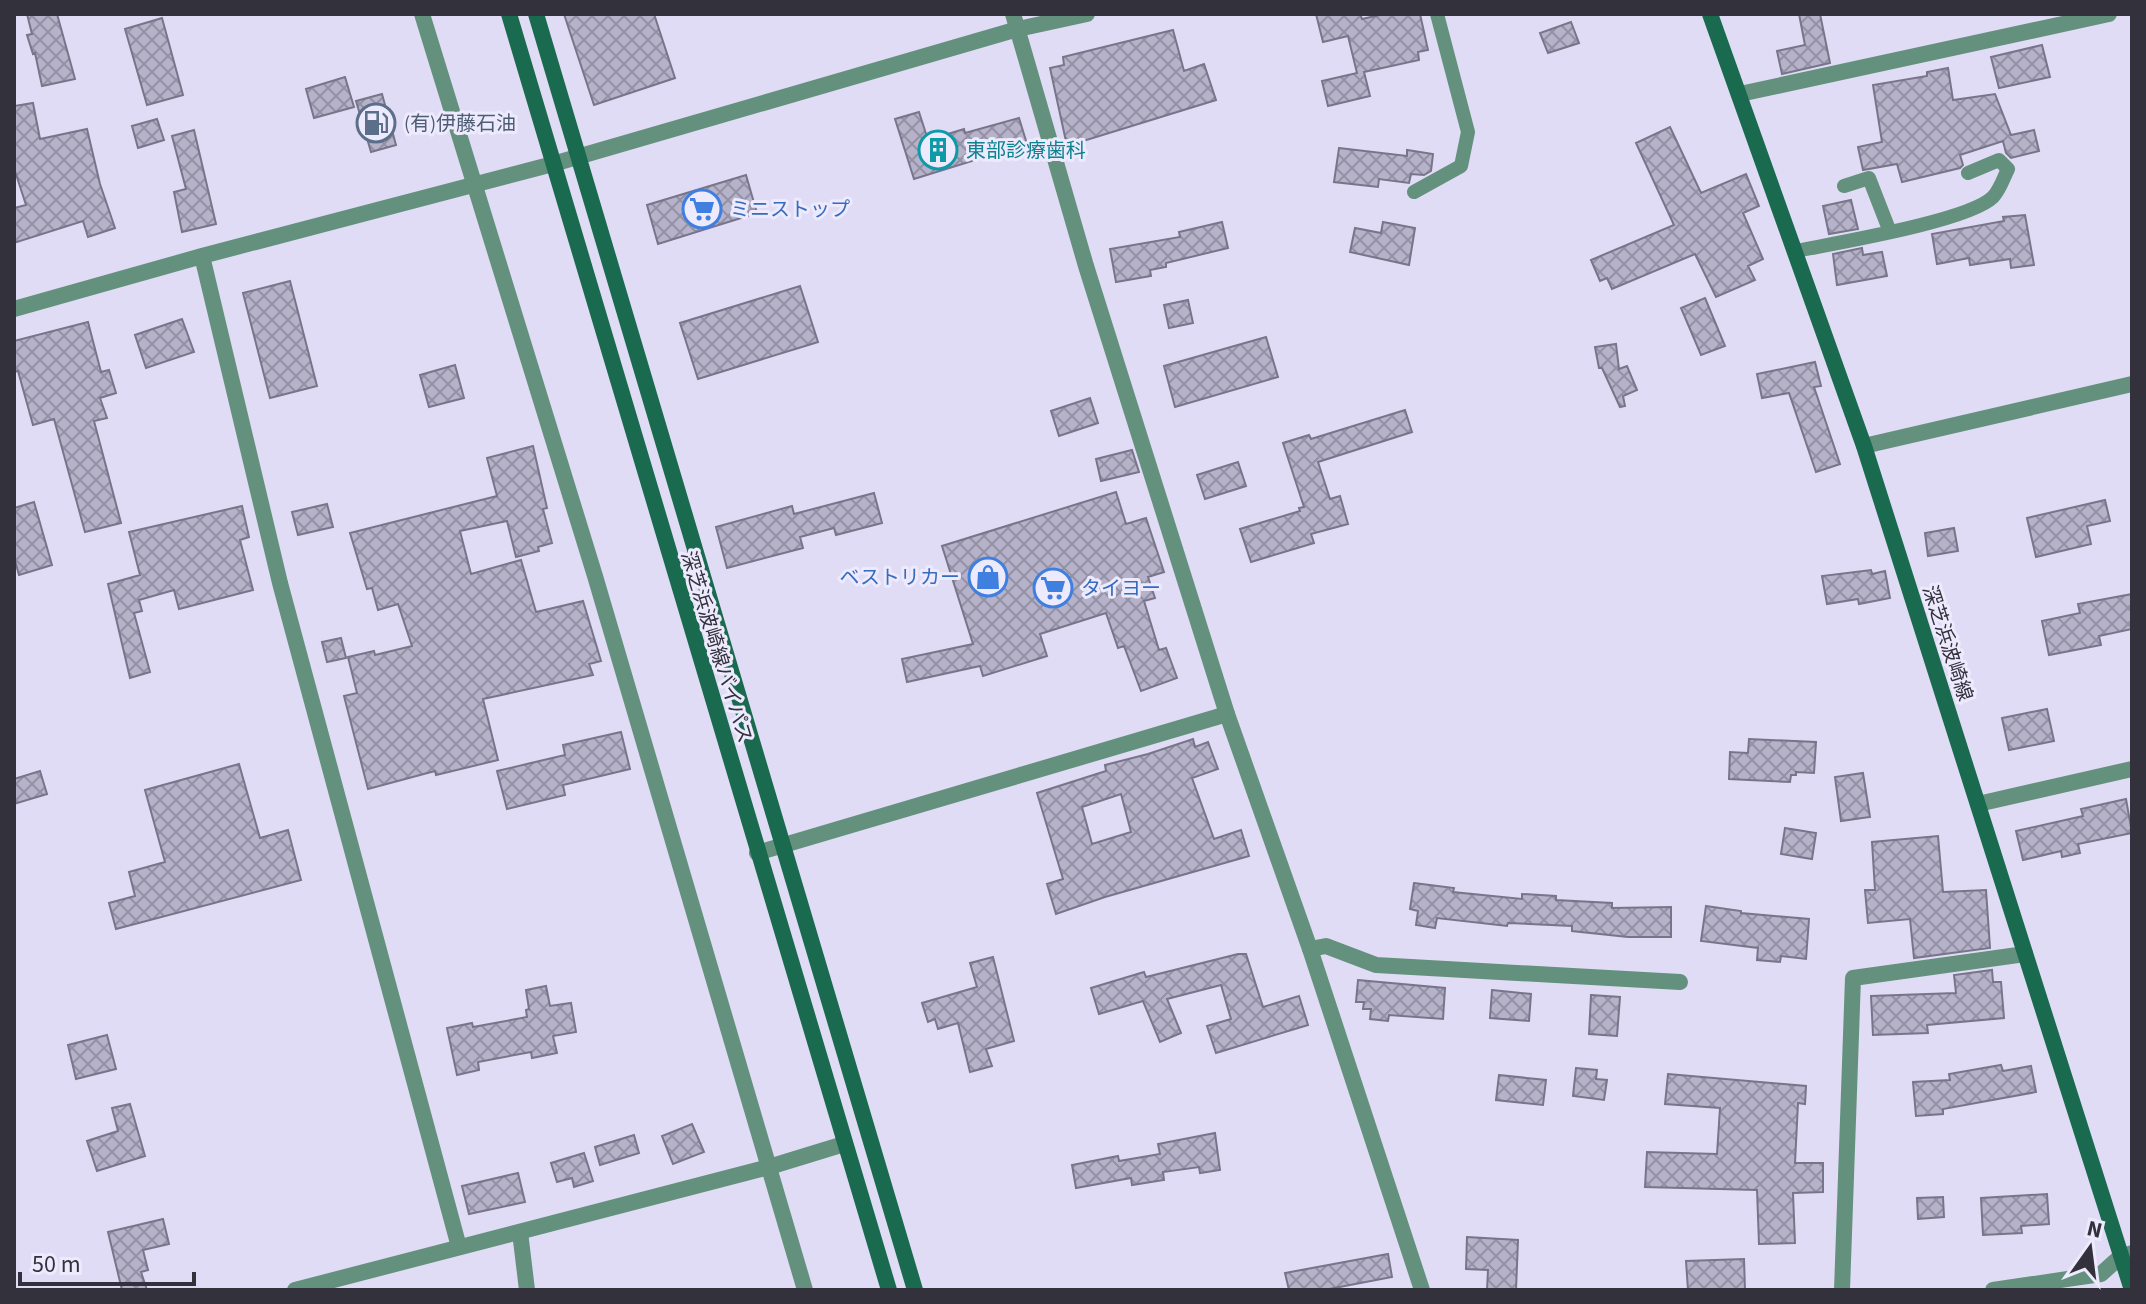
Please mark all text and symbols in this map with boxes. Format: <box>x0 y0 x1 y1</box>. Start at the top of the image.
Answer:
fuel station icon: (有)伊藤石油 <box>355 102 397 144</box>
place label: (有)伊藤石油 <box>404 110 516 138</box>
building icon: 東部診療歯科 <box>917 129 959 171</box>
place label: 東部診療歯科 <box>966 137 1086 165</box>
supermarket icon: ミニストップ <box>681 188 723 230</box>
place label: ミニストップ <box>730 196 850 224</box>
street label: 深芝浜波崎線バイパス <box>673 548 759 747</box>
shop icon: ベストリカー <box>967 556 1009 598</box>
place label: ベストリカー <box>840 564 960 592</box>
supermarket icon: タイヨー <box>1032 567 1074 609</box>
place label: タイヨー <box>1081 575 1161 603</box>
street label: 深芝浜波崎線 <box>1915 582 1979 705</box>
north arrow <box>2050 1208 2130 1288</box>
text: N <box>2084 1212 2106 1247</box>
scale bar <box>20 1236 194 1286</box>
text: 50 m <box>32 1247 81 1282</box>

